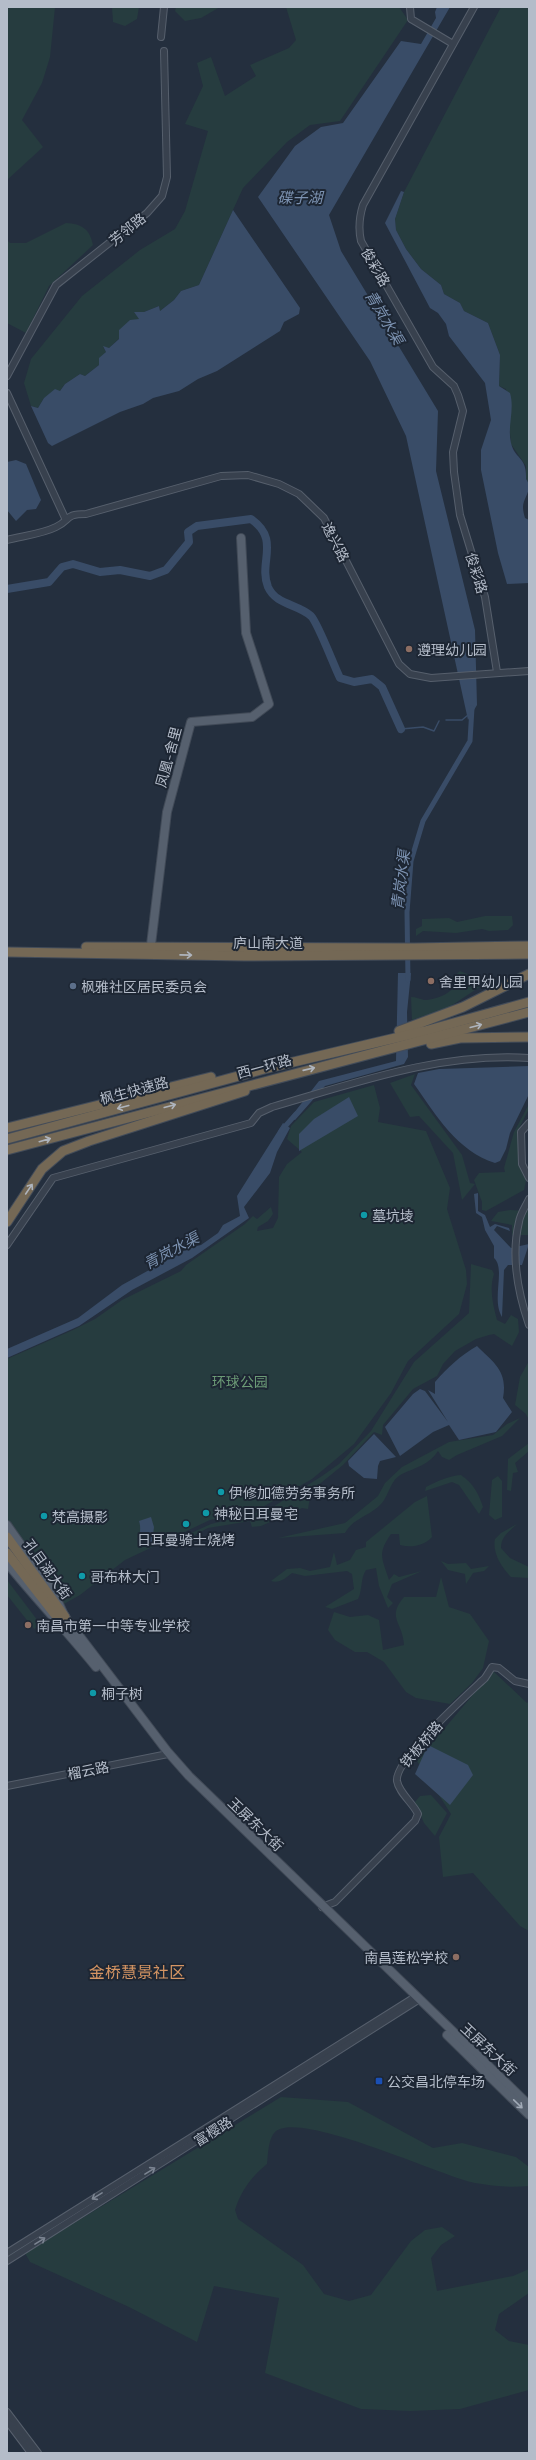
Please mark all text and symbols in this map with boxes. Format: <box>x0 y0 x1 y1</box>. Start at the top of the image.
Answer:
water label: 碟子湖 <box>277 188 324 206</box>
street label: 芳邻路 <box>105 209 149 249</box>
street label: 俊彩路 <box>358 245 394 289</box>
water label: 青岚水渠 <box>362 287 409 349</box>
street label: 逸兴路 <box>319 519 353 565</box>
street label: 俊彩路 <box>463 550 491 596</box>
place label: 遵理幼儿园 <box>417 641 487 658</box>
marker: 遵理幼儿园 <box>404 644 414 654</box>
street label: 凤凰-舍里 <box>152 725 184 789</box>
water label: 青岚水渠 <box>387 847 413 911</box>
street label: 庐山南大道 <box>233 934 303 951</box>
one-way arrow <box>179 951 192 959</box>
place label: 舍里甲幼儿园 <box>439 973 523 990</box>
marker: 舍里甲幼儿园 <box>426 976 436 986</box>
place label: 枫雅社区居民委员会 <box>81 978 207 995</box>
marker: 枫雅社区居民委员会 <box>68 981 78 991</box>
one-way arrow <box>469 1022 482 1029</box>
street label: 西一环路 <box>235 1051 293 1081</box>
one-way arrow <box>303 1065 316 1073</box>
street label: 枫生快速路 <box>98 1073 170 1107</box>
one-way arrow <box>163 1102 176 1109</box>
one-way arrow <box>116 1104 129 1112</box>
one-way arrow <box>38 1136 51 1143</box>
one-way arrow <box>25 1184 33 1195</box>
place label: 墓坑堎 <box>372 1207 414 1224</box>
marker: 墓坑堎 <box>359 1210 369 1220</box>
water label: 青岚水渠 <box>140 1227 203 1272</box>
park label: 环球公园 <box>212 1373 268 1390</box>
place label: 伊修加德劳务事务所 <box>229 1484 355 1501</box>
marker: 伊修加德劳务事务所 <box>216 1487 226 1497</box>
place label: 神秘日耳曼宅 <box>214 1505 298 1522</box>
place label: 梵高摄影 <box>52 1508 108 1525</box>
marker: 神秘日耳曼宅 <box>201 1508 211 1518</box>
marker: 梵高摄影 <box>39 1511 49 1521</box>
marker: 日耳曼骑士烧烤 <box>181 1519 191 1529</box>
place label: 日耳曼骑士烧烤 <box>137 1531 235 1548</box>
street label: 孔目湖大街 <box>21 1536 75 1602</box>
place label: 哥布林大门 <box>90 1568 160 1585</box>
marker: 哥布林大门 <box>77 1571 87 1581</box>
place label: 南昌市第一中等专业学校 <box>36 1617 190 1634</box>
marker: 南昌市第一中等专业学校 <box>23 1620 33 1630</box>
place label: 桐子树 <box>101 1685 143 1702</box>
marker: 桐子树 <box>88 1688 98 1698</box>
street label: 铁板桥路 <box>396 1717 446 1771</box>
street label: 榴云路 <box>66 1758 110 1782</box>
street label: 玉屏东大街 <box>225 1794 287 1854</box>
place label: 南昌莲松学校 <box>364 1949 448 1966</box>
marker: 南昌莲松学校 <box>451 1952 461 1962</box>
district label: 金桥慧景社区 <box>89 1962 185 1981</box>
street label: 玉屏东大街 <box>458 2019 520 2079</box>
place label: 公交昌北停车场 <box>387 2073 485 2090</box>
marker: 公交昌北停车场 <box>374 2076 384 2086</box>
one-way arrow <box>513 2099 523 2109</box>
street label: 富樱路 <box>191 2113 235 2149</box>
one-way arrow <box>144 2167 155 2175</box>
one-way arrow <box>91 2192 103 2200</box>
one-way arrow <box>34 2236 46 2244</box>

